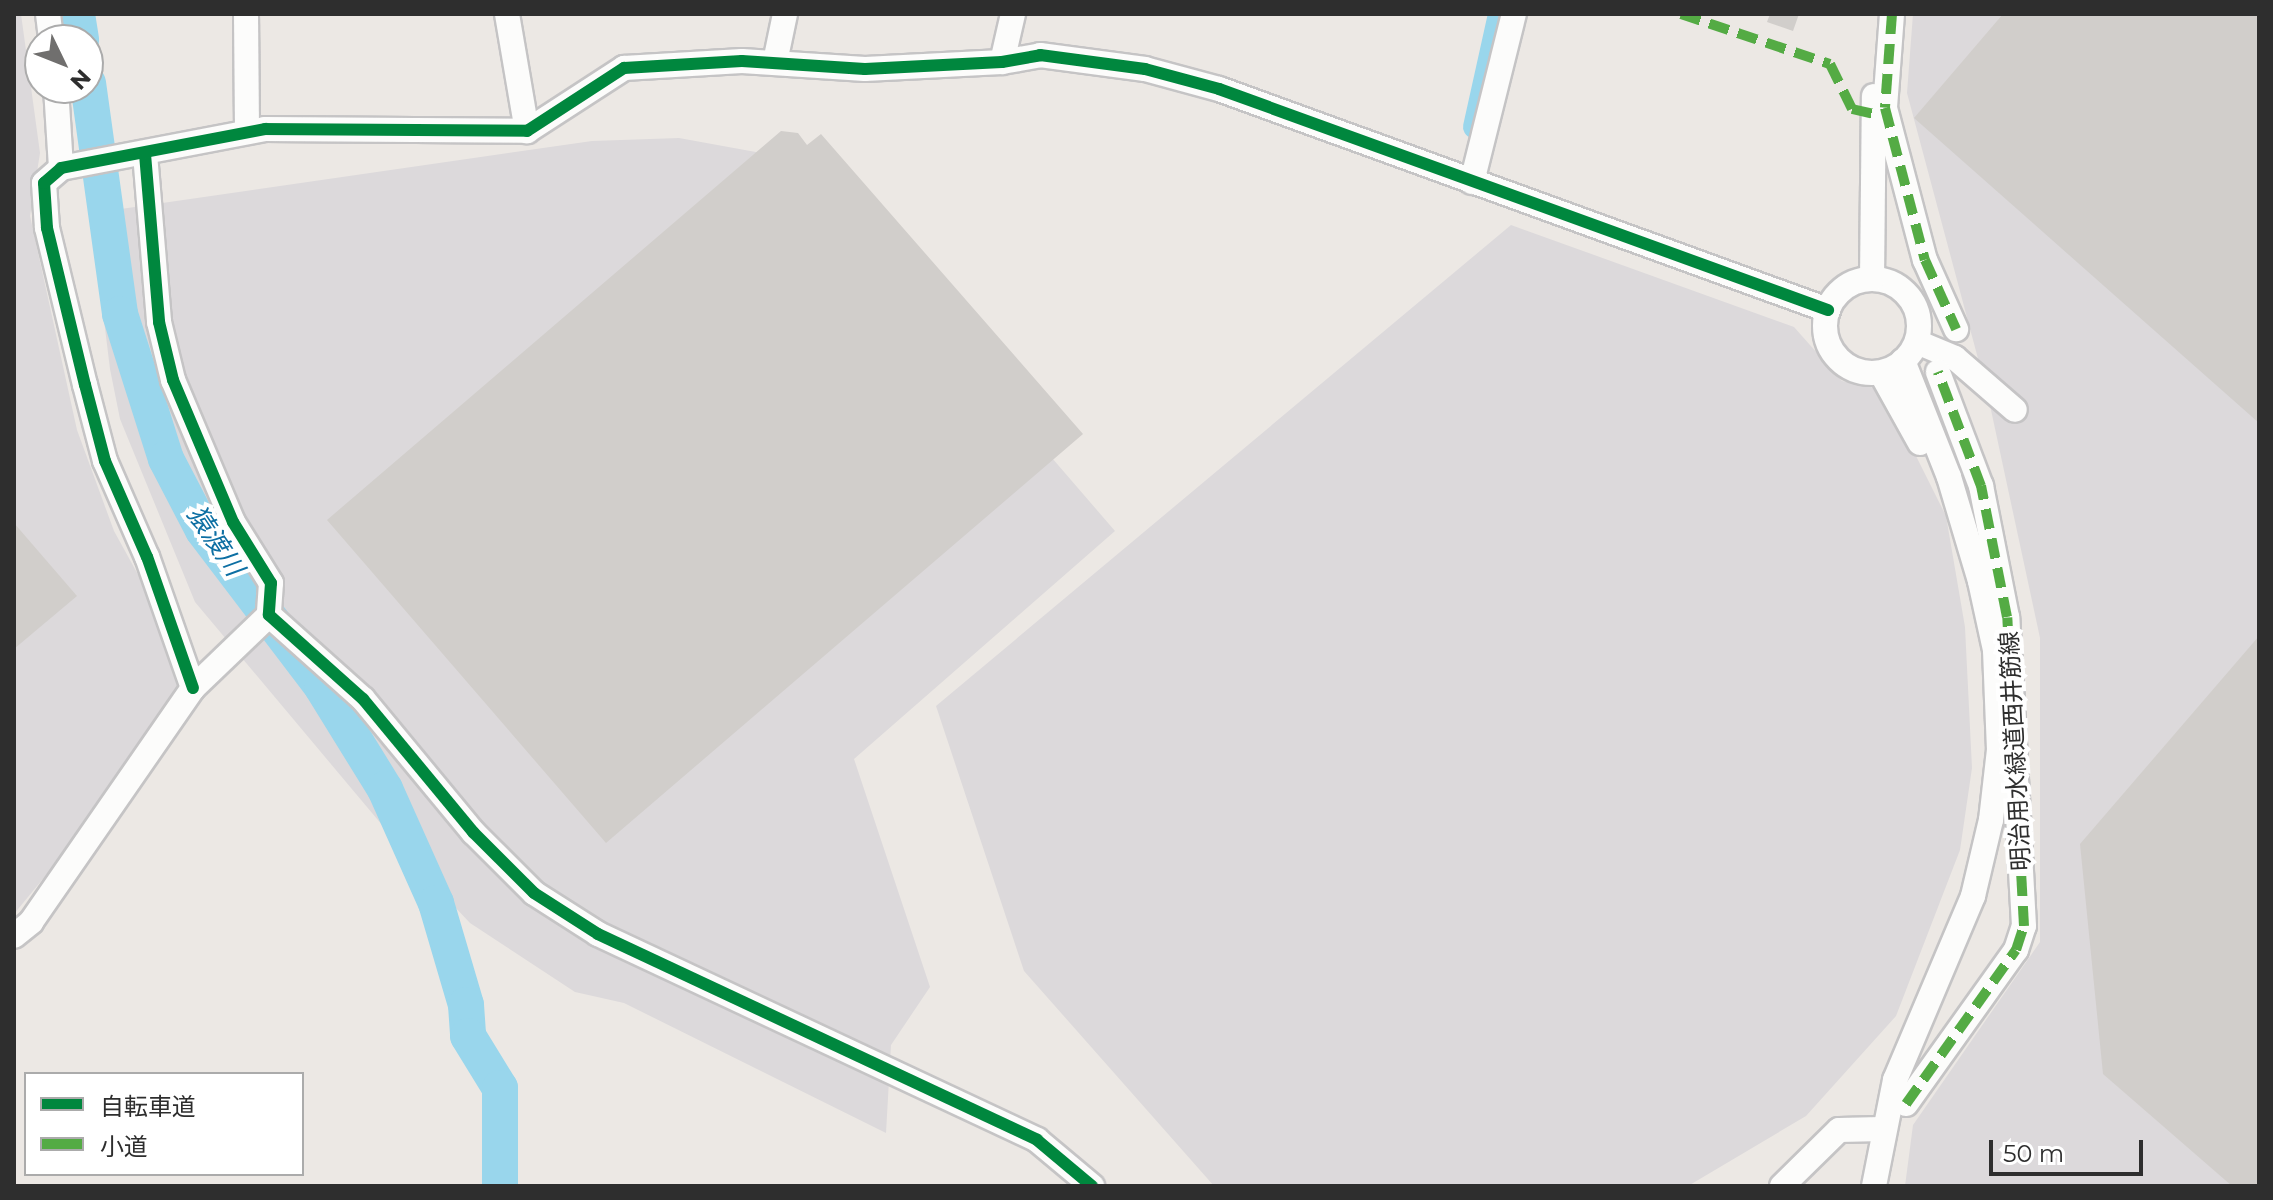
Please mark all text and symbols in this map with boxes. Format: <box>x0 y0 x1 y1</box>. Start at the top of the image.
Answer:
north arrow <box>24 24 104 104</box>
text: N <box>65 64 96 95</box>
water label: 猿渡川 <box>180 500 250 582</box>
street label: 明治用水緑道西井筋線 <box>1994 630 2036 872</box>
legend <box>24 1072 304 1176</box>
text: 自転車道 <box>100 1092 196 1121</box>
scale bar <box>1993 1124 2147 1174</box>
text: 小道 <box>100 1132 148 1161</box>
text: 50 m <box>2003 1139 2064 1168</box>

